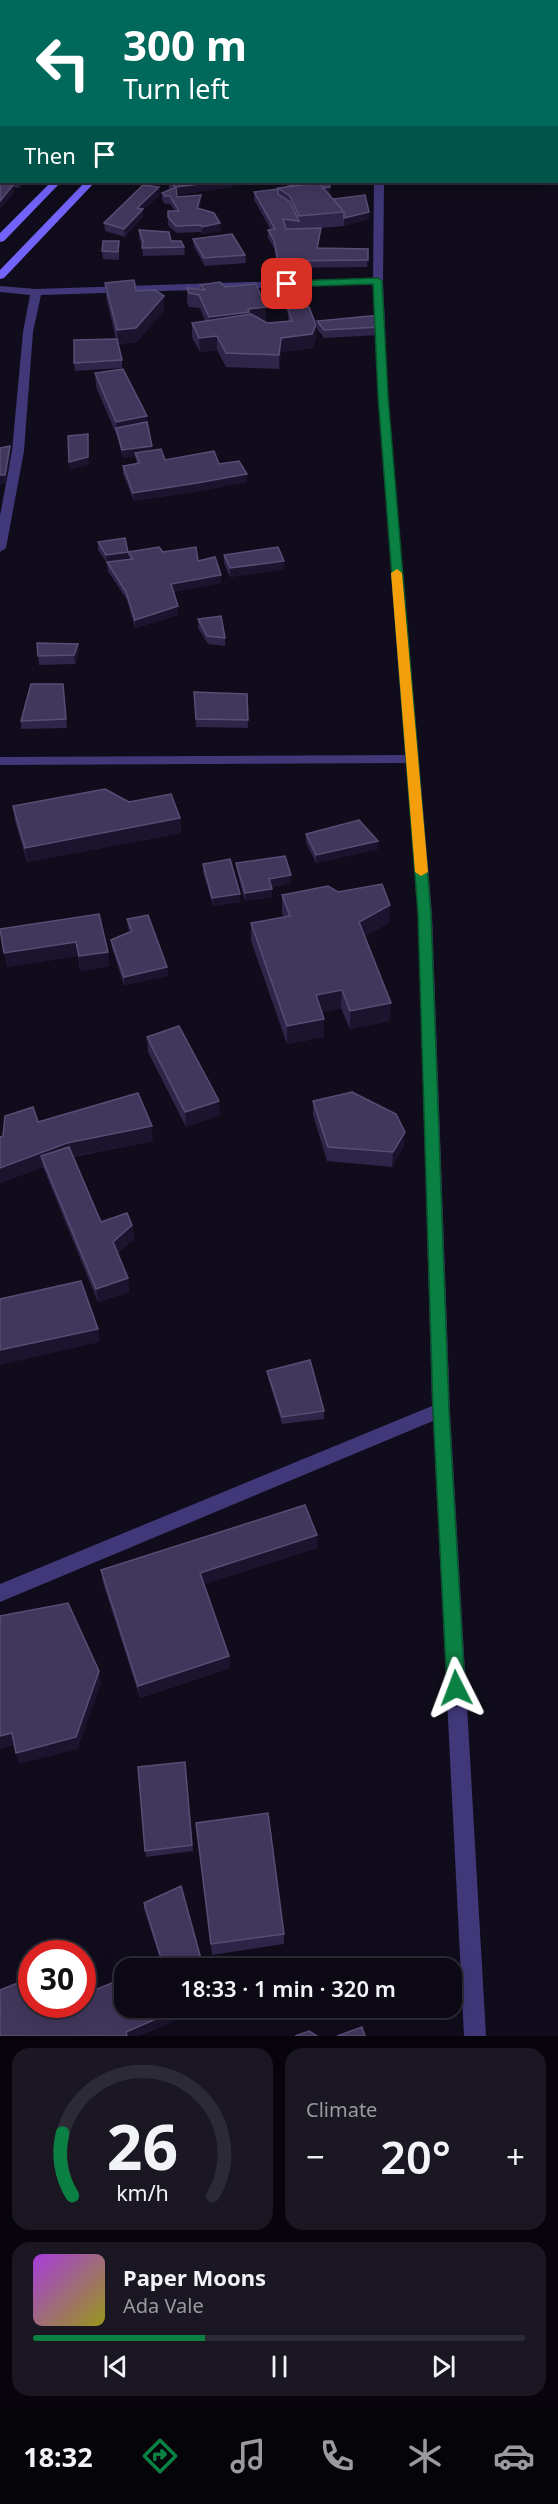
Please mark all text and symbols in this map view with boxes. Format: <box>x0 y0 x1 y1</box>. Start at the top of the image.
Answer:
text: 300 m <box>123 16 247 73</box>
icon: left <box>24 24 102 102</box>
text: Turn left <box>123 70 229 107</box>
icon: arrive <box>88 138 121 171</box>
text: Then <box>24 140 76 170</box>
pin <box>261 258 312 309</box>
icon: arrive <box>270 267 303 300</box>
position arrow <box>424 1656 488 1720</box>
speed limit sign: 30 <box>18 1940 96 2018</box>
text: 18:33 · 1 min · 320 m <box>180 1973 396 2003</box>
text: Climate <box>306 2096 377 2123</box>
text: 26 <box>107 2103 178 2188</box>
text: 20° <box>380 2126 451 2187</box>
text: − <box>306 2134 325 2179</box>
text: + <box>506 2134 525 2179</box>
text: km/h <box>116 2178 169 2207</box>
text: Paper Moons <box>123 2262 266 2292</box>
text: Ada Vale <box>123 2292 204 2319</box>
icon: previous <box>99 2350 132 2383</box>
icon: pause <box>263 2350 296 2383</box>
icon: next <box>427 2350 460 2383</box>
icon: directions <box>139 2435 181 2477</box>
icon: music <box>227 2435 269 2477</box>
icon: phone <box>316 2435 358 2477</box>
icon: climate <box>404 2435 446 2477</box>
icon: car <box>493 2435 535 2477</box>
text: 18:32 <box>23 2438 93 2475</box>

